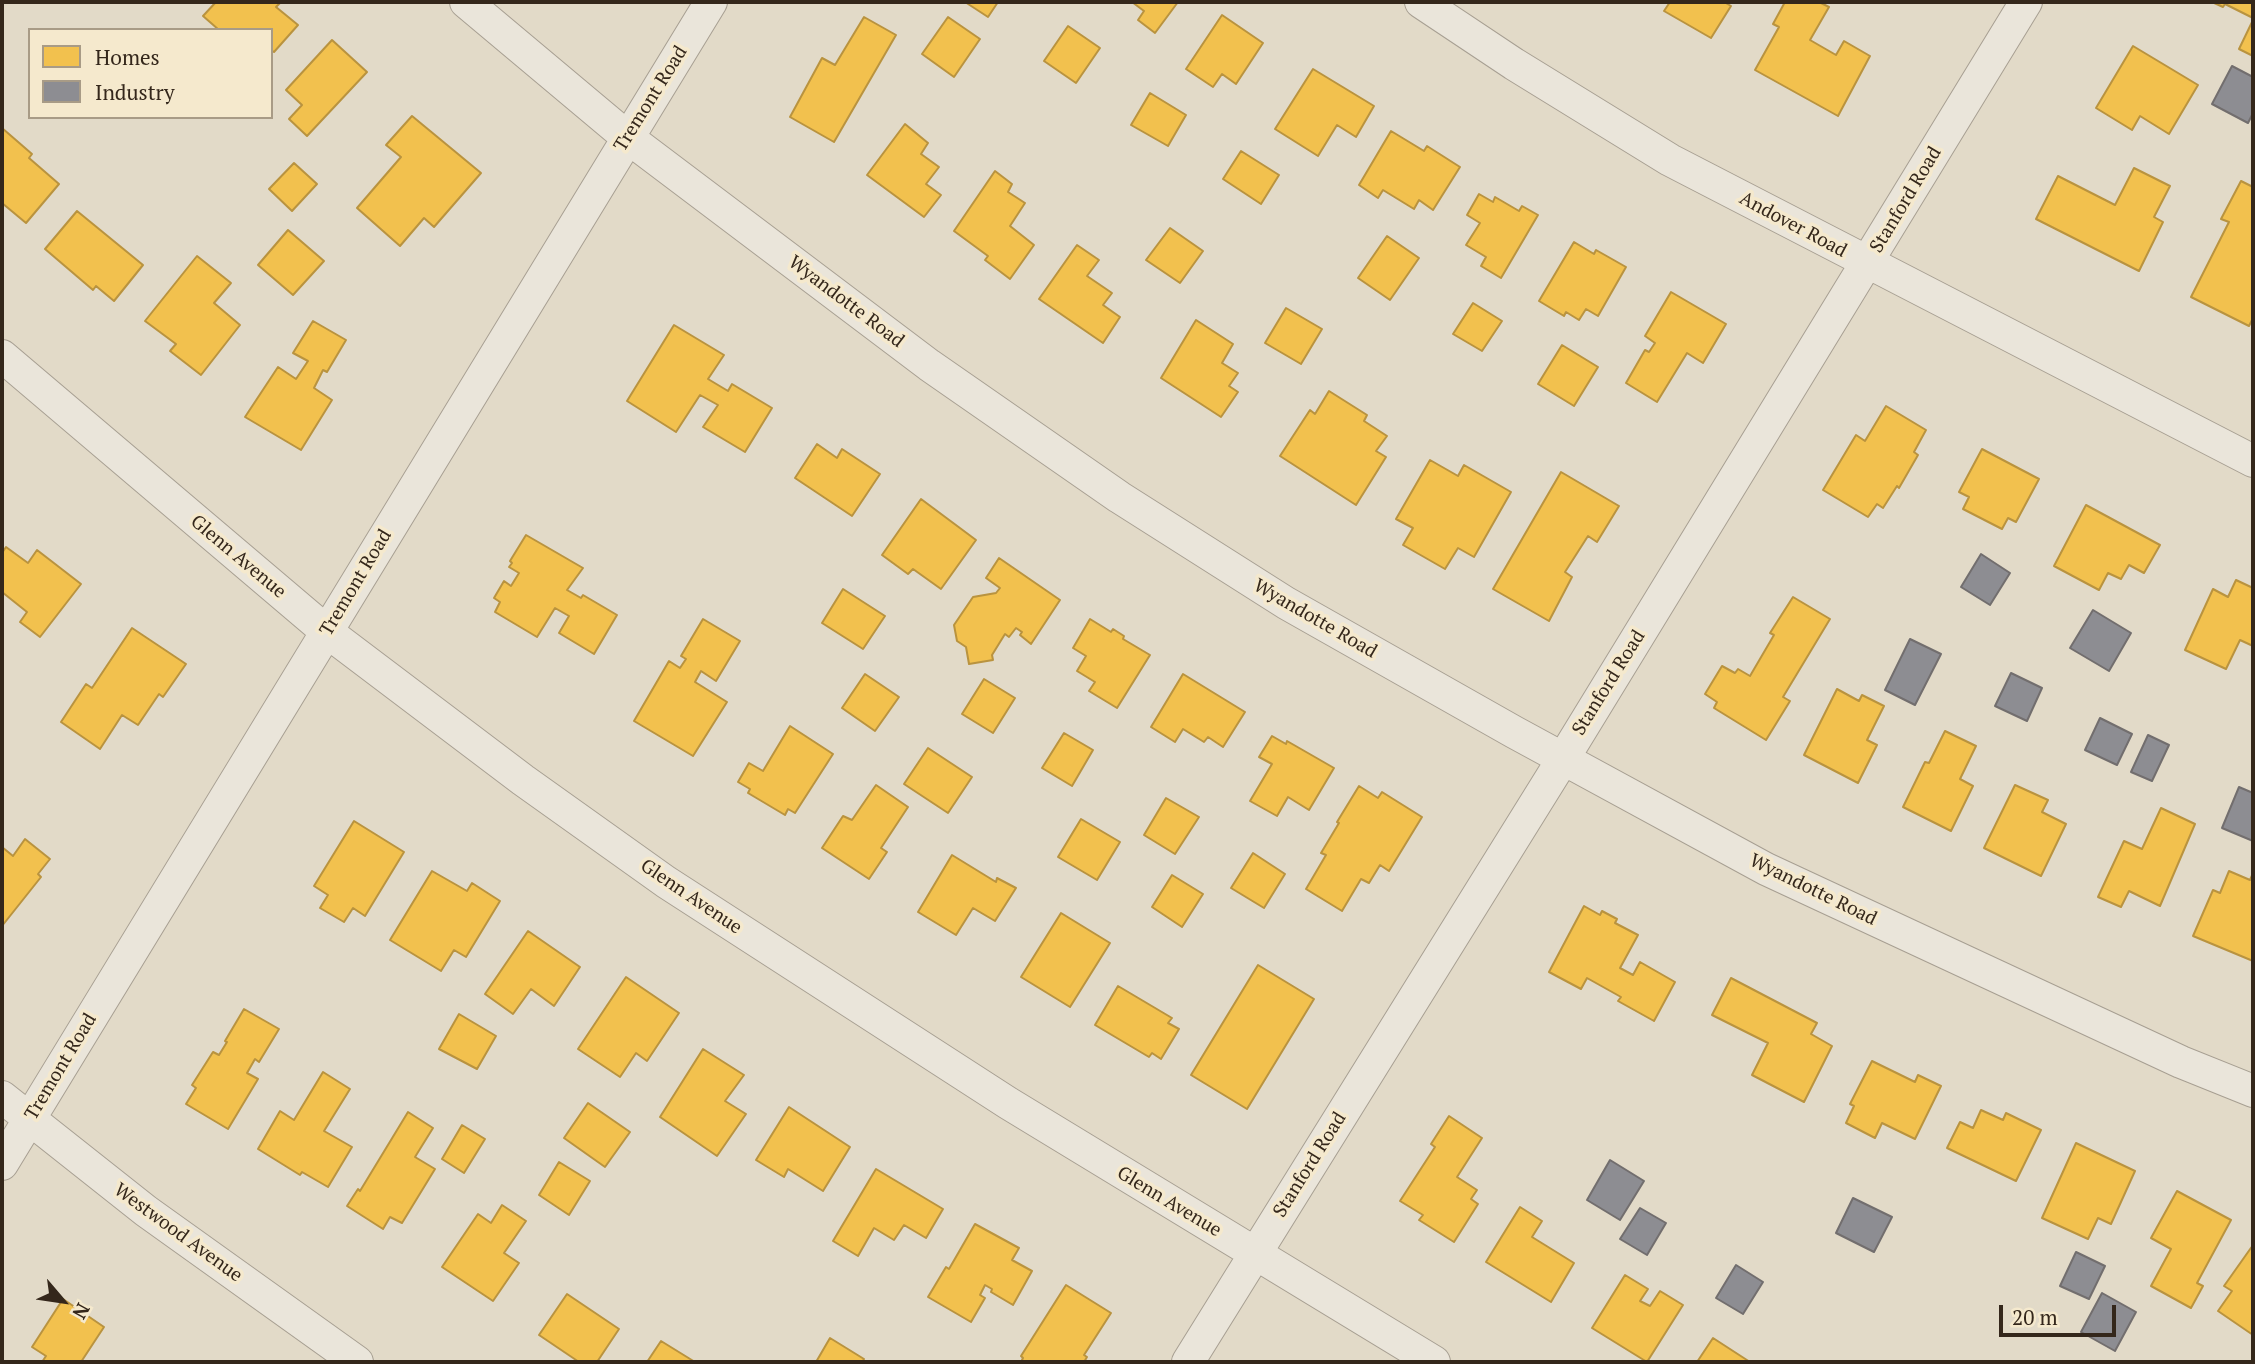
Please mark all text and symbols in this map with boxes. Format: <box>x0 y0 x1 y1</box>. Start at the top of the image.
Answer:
legend <box>28 28 273 119</box>
street label: Tremont Road <box>609 42 693 156</box>
text: Homes <box>95 43 160 71</box>
text: Industry <box>95 78 175 106</box>
street label: Stanford Road <box>1865 143 1947 257</box>
street label: Andover Road <box>1735 187 1851 263</box>
street label: Wyandotte Road <box>784 251 908 353</box>
street label: Glenn Avenue <box>186 510 290 604</box>
street label: Tremont Road <box>315 526 397 640</box>
street label: Wyandotte Road <box>1249 574 1381 664</box>
street label: Stanford Road <box>1568 626 1650 740</box>
street label: Wyandotte Road <box>1746 849 1880 931</box>
street label: Glenn Avenue <box>636 855 746 939</box>
street label: Tremont Road <box>20 1010 102 1124</box>
street label: Stanford Road <box>1269 1108 1351 1222</box>
street label: Glenn Avenue <box>1113 1162 1225 1242</box>
street label: Westwood Avenue <box>109 1179 247 1287</box>
north arrow <box>28 1266 98 1336</box>
scale bar <box>2003 1290 2120 1334</box>
text: N <box>67 1299 96 1324</box>
text: 20 m <box>2012 1303 2058 1331</box>

